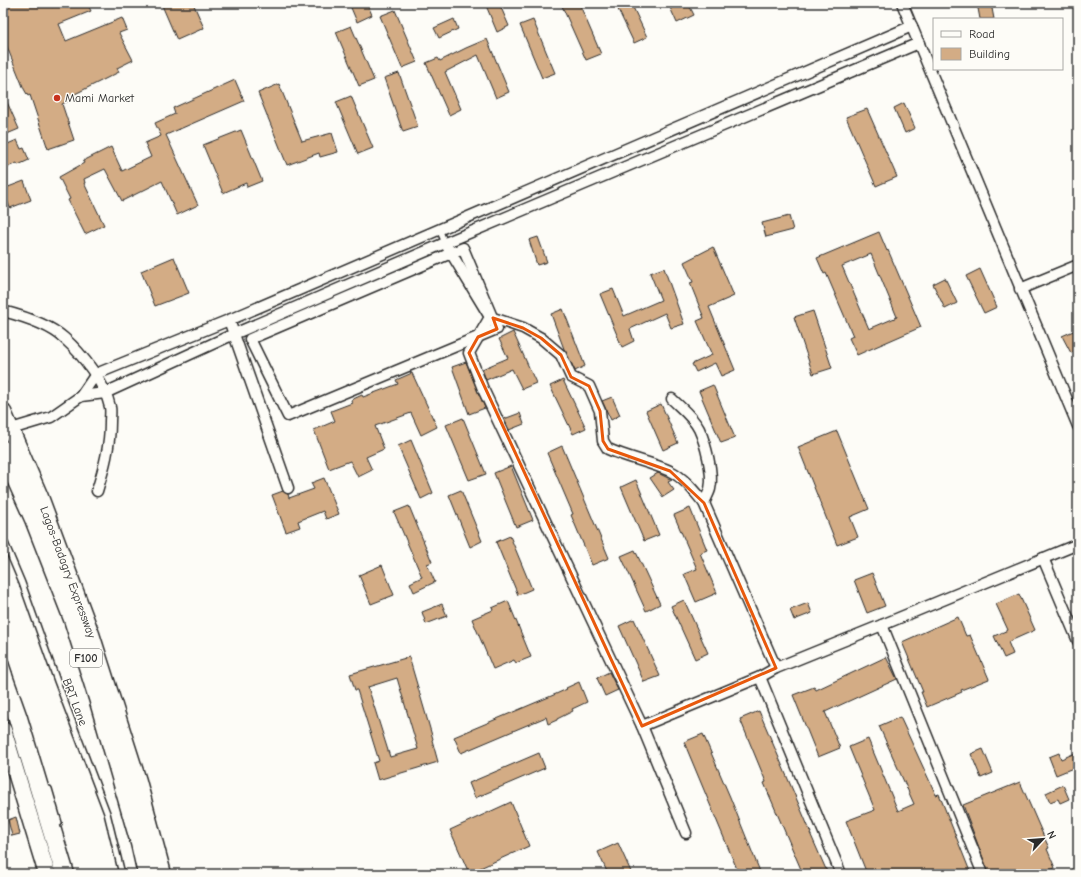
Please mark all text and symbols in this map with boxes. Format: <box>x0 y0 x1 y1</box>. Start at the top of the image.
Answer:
legend <box>933 18 1063 70</box>
text: Road <box>969 27 995 41</box>
text: Building <box>969 47 1010 61</box>
place label: Mami Market <box>65 91 134 105</box>
marker: Mami Market <box>52 93 62 103</box>
street label: Lagos-Badagry Expressway <box>37 504 99 640</box>
road number: F100 <box>70 649 102 667</box>
street label: BRT Lane <box>60 676 90 728</box>
north arrow <box>1023 819 1063 859</box>
text: N <box>1044 829 1059 841</box>

